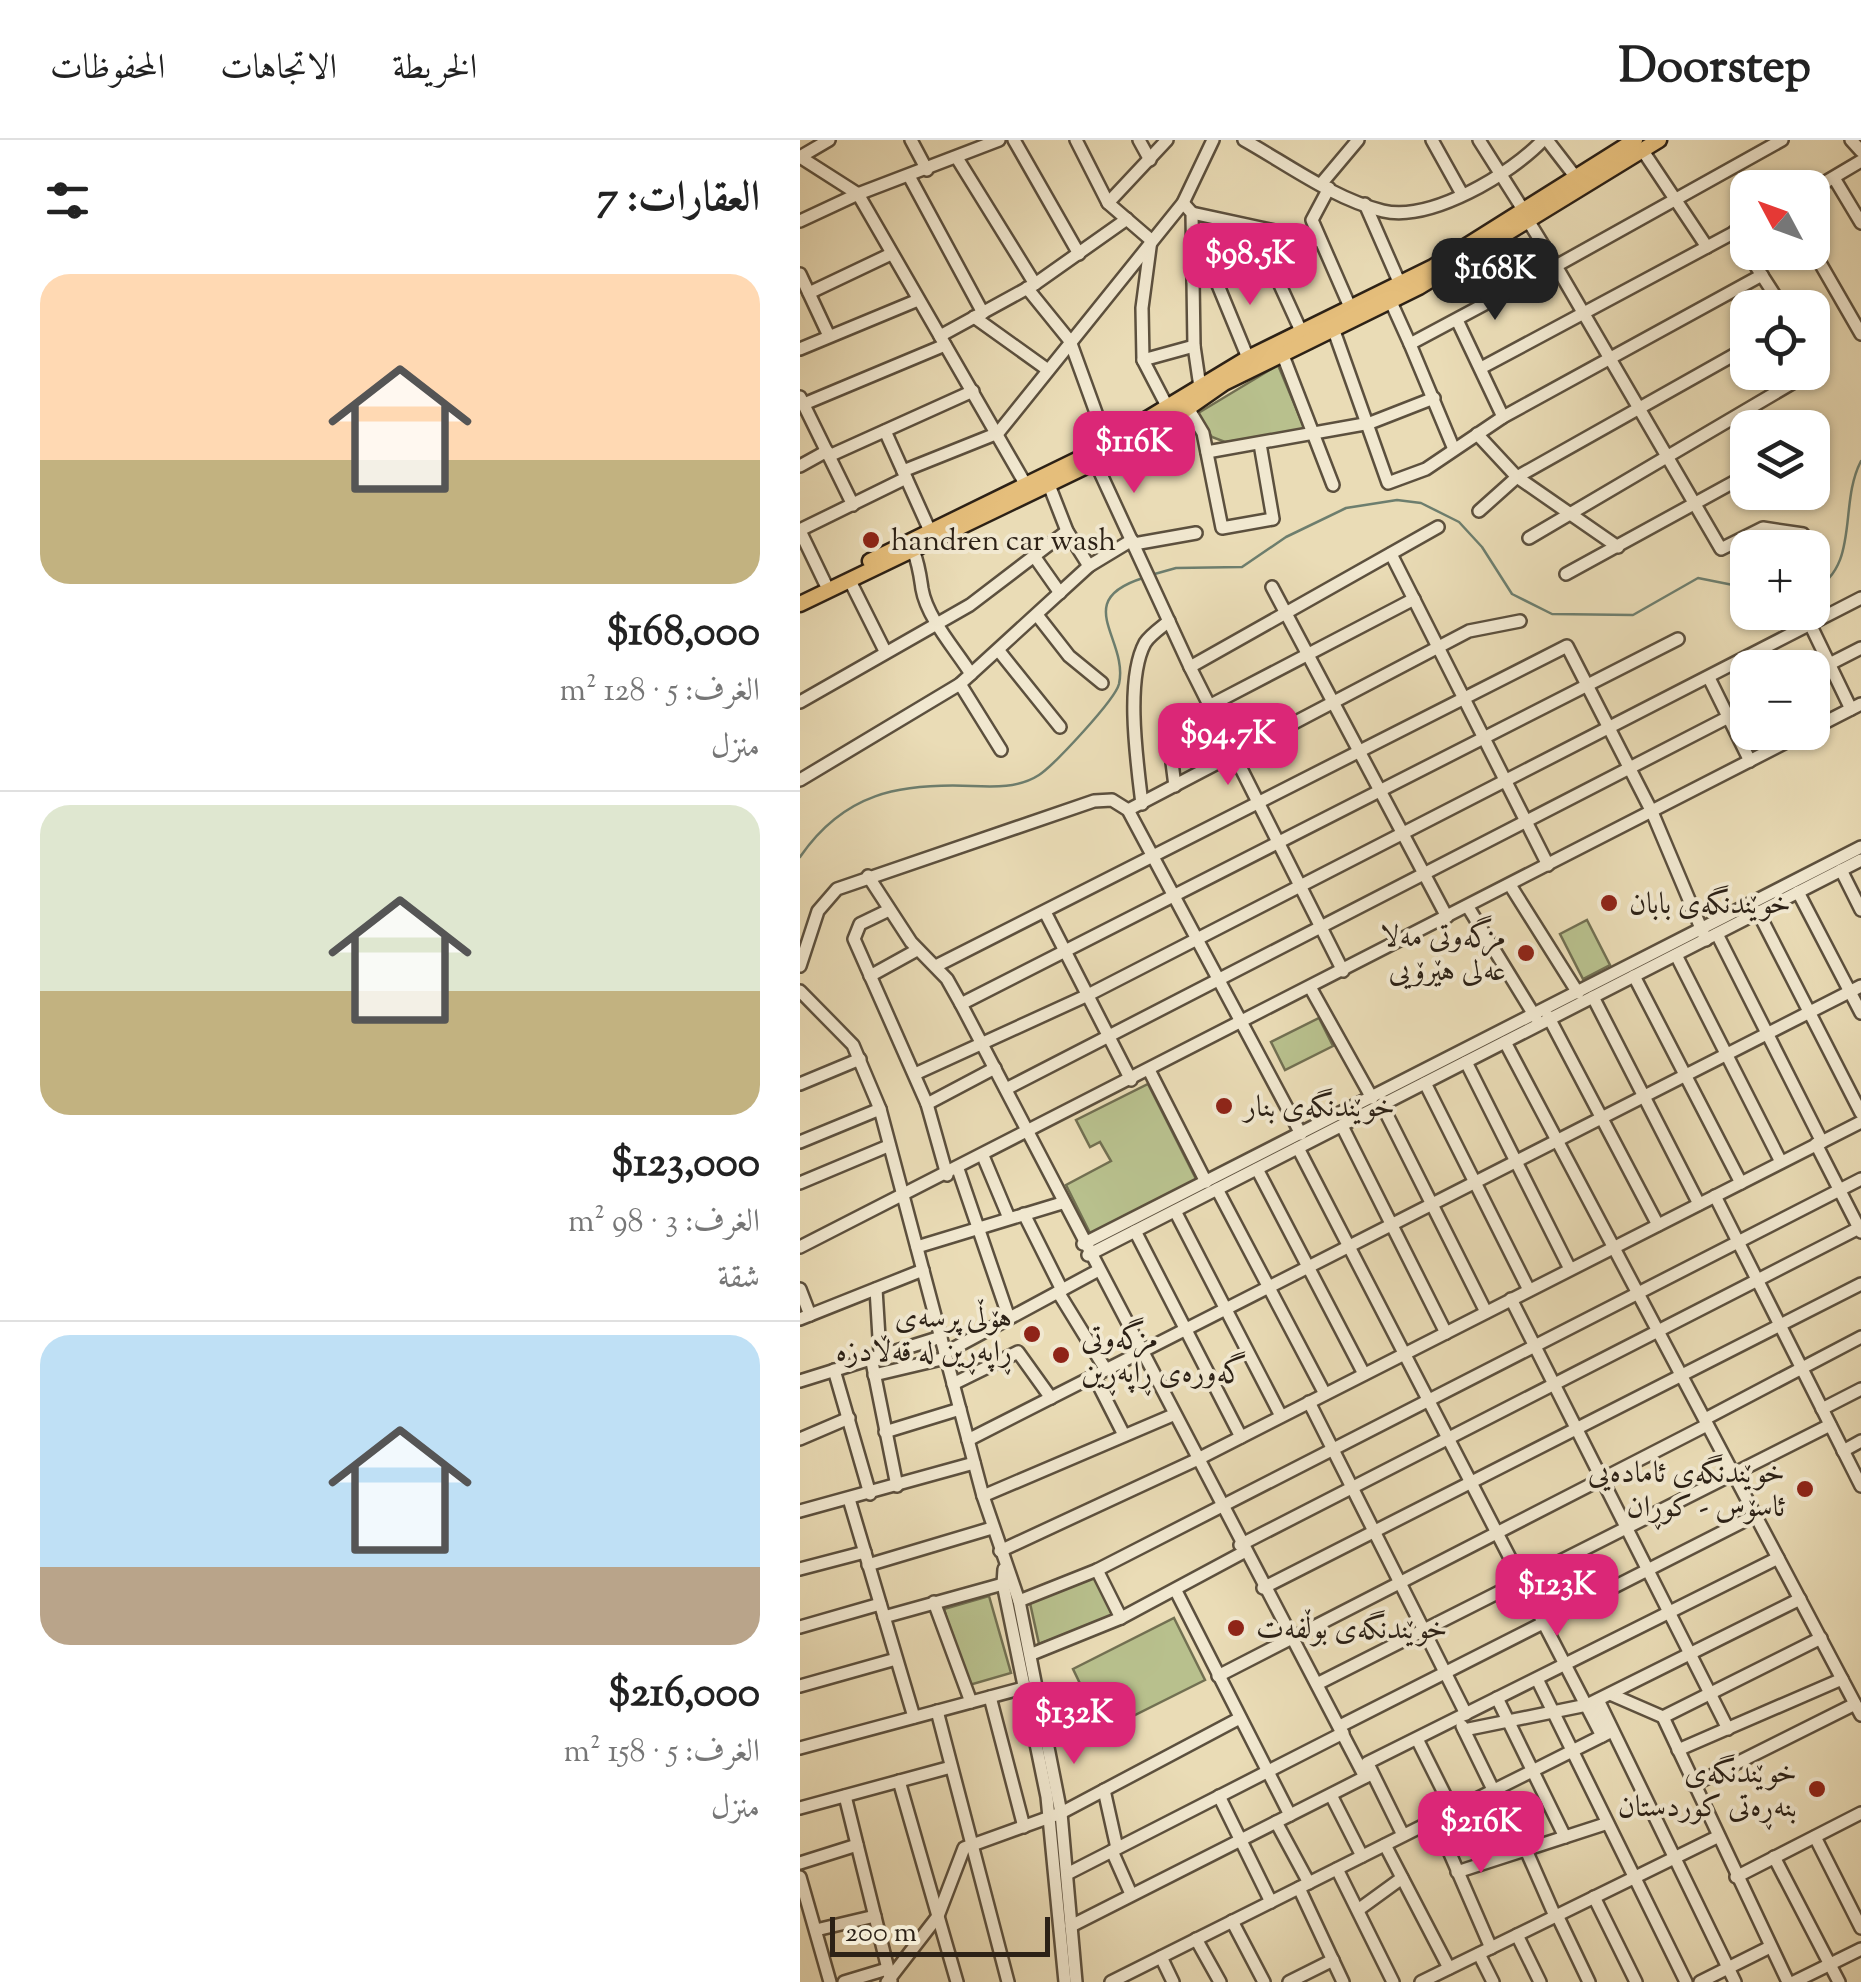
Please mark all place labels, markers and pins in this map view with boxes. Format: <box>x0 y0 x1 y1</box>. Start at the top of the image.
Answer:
pin: $98.5K <box>1169 223 1331 308</box>
pin: $168K <box>1425 238 1565 323</box>
pin: $116K <box>1064 411 1204 496</box>
place label: handren car wash <box>891 521 1117 564</box>
marker: handren car wash <box>860 529 882 551</box>
pin: $94.7K <box>1147 703 1309 788</box>
place label: خوێندنگەی بابان <box>1629 884 1791 927</box>
marker: خوێندنگەی بابان <box>1598 892 1620 914</box>
place label: مزگەوتی مەلا عەلی هێرۆیی <box>1380 915 1506 994</box>
marker: مزگەوتی مەلا عەلی هێرۆیی <box>1515 942 1537 964</box>
place label: خوێندنگەی بنار <box>1241 1087 1395 1130</box>
marker: خوێندنگەی بنار <box>1213 1095 1235 1117</box>
place label: هۆڵی پرسەی ڕاپەڕین لە قەڵادزە <box>836 1298 1012 1375</box>
place label: مزگەوتی گەورەی ڕاپەڕین <box>1081 1317 1247 1396</box>
marker: هۆڵی پرسەی ڕاپەڕین لە قەڵادزە <box>1021 1323 1043 1345</box>
marker: مزگەوتی گەورەی ڕاپەڕین <box>1050 1344 1072 1366</box>
place label: خوێندنگەی ئامادەیی ئاسۆس - کوڕان <box>1588 1453 1785 1530</box>
marker: خوێندنگەی ئامادەیی ئاسۆس - کوڕان <box>1794 1478 1816 1500</box>
pin: $123K <box>1487 1554 1627 1639</box>
place label: خوێندنگەی بوڵفەت <box>1256 1609 1447 1652</box>
marker: خوێندنگەی بوڵفەت <box>1225 1617 1247 1639</box>
pin: $132K <box>1004 1682 1144 1767</box>
place label: خوێندنگەی بنەڕەتی کوردستان <box>1618 1753 1797 1830</box>
marker: خوێندنگەی بنەڕەتی کوردستان <box>1806 1778 1828 1800</box>
pin: $216K <box>1411 1791 1551 1876</box>

